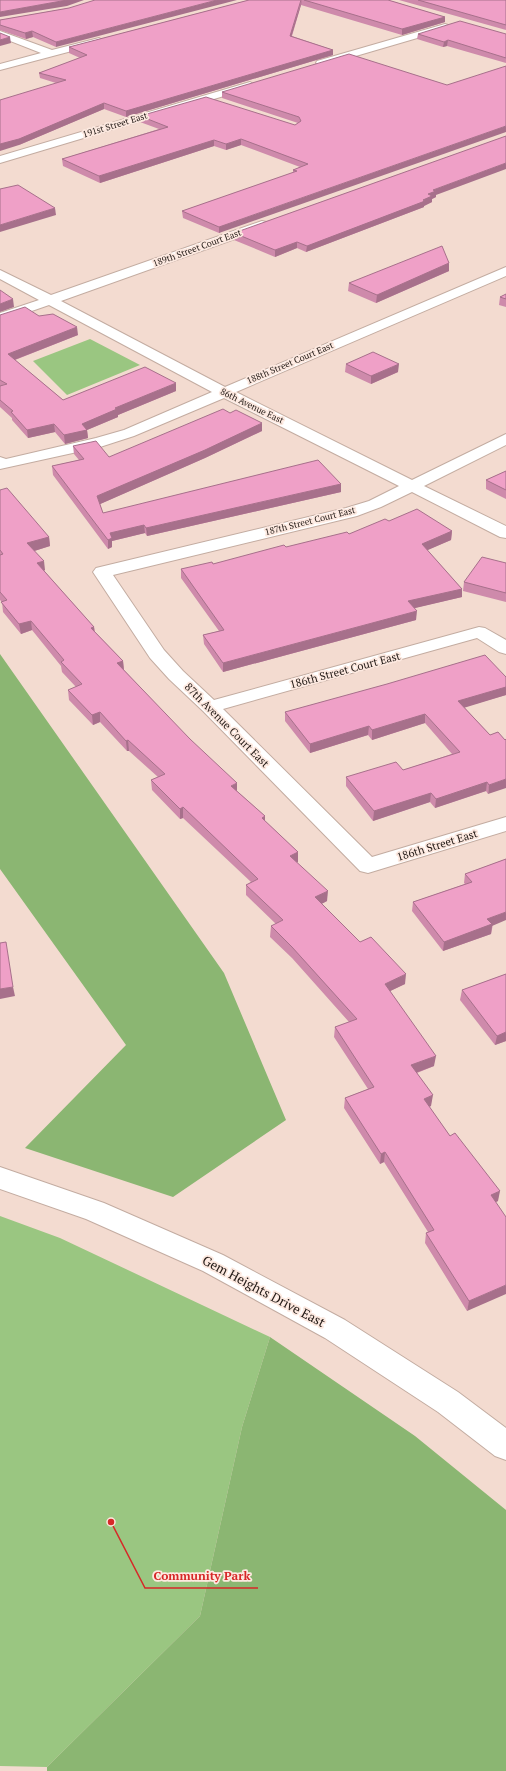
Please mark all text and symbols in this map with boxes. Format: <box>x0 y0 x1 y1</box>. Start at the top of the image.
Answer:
street label: 191st Street East <box>81 109 149 141</box>
street label: 189th Street Court East <box>151 226 243 270</box>
street label: 188th Street Court East <box>245 339 336 387</box>
street label: 86th Avenue East <box>218 386 286 427</box>
street label: 187th Street Court East <box>264 504 357 538</box>
street label: 186th Street Court East <box>288 649 402 691</box>
street label: 87th Avenue Court East <box>182 680 272 770</box>
street label: 186th Street East <box>395 826 479 864</box>
street label: Gem Heights Drive East <box>199 1251 329 1331</box>
callout: Community Park <box>145 1564 258 1588</box>
text: Community Park <box>154 1568 250 1583</box>

